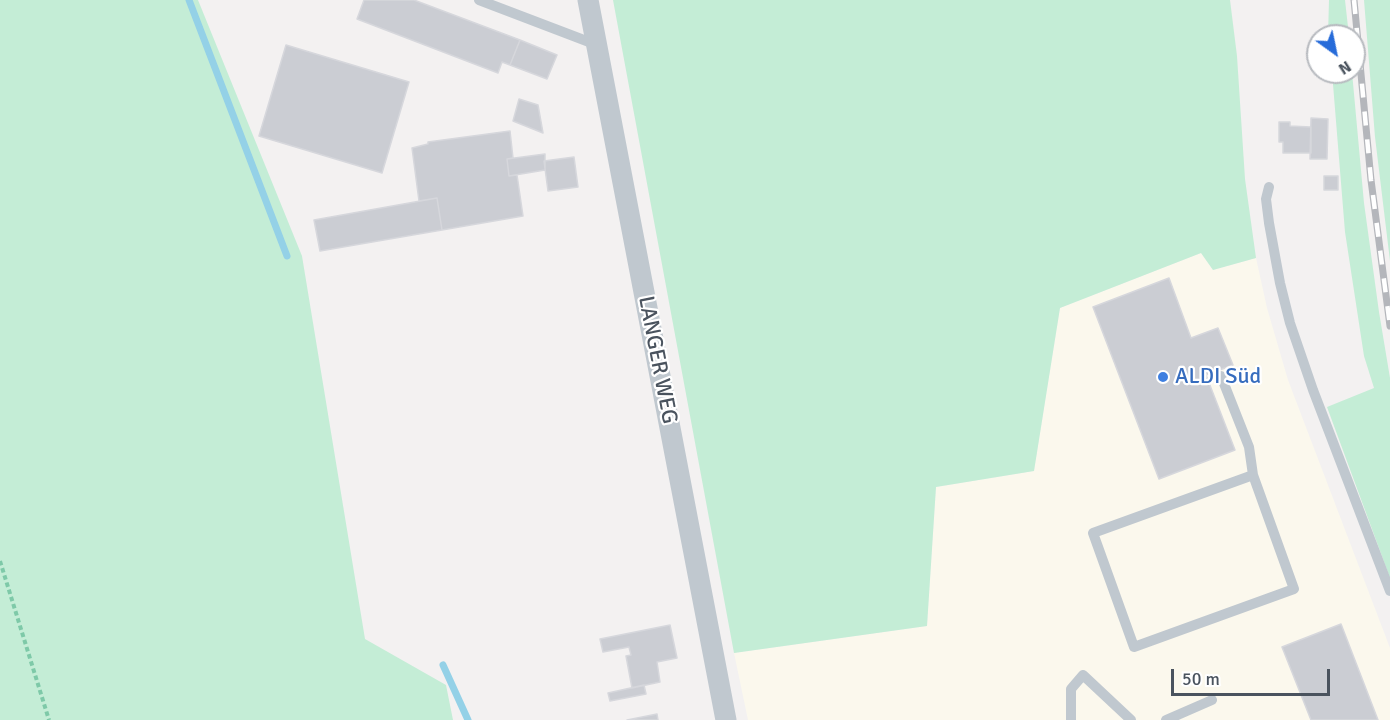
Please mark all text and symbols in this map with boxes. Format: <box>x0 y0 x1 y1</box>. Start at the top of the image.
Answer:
north arrow <box>1306 24 1366 84</box>
text: N <box>1335 56 1355 79</box>
street label: LANGER WEG <box>632 294 682 426</box>
place label: ALDI Süd <box>1175 364 1261 390</box>
marker: ALDI Süd <box>1156 370 1170 384</box>
scale bar <box>1174 657 1333 695</box>
text: 50 m <box>1182 668 1220 690</box>

